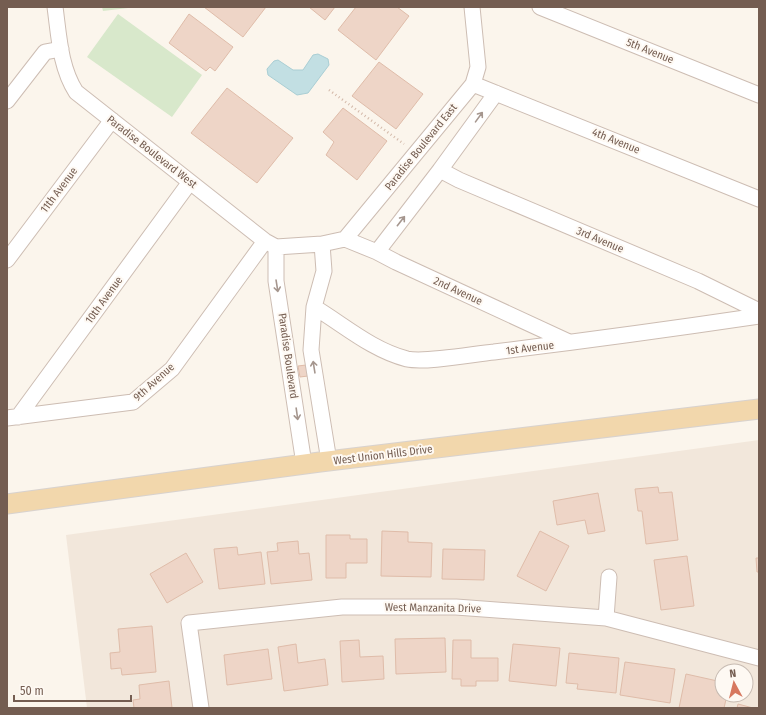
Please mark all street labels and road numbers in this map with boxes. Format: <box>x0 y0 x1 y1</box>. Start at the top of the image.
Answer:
street label: 5th Avenue <box>624 36 676 66</box>
street label: Paradise Boulevard East <box>382 101 460 193</box>
street label: Paradise Boulevard West <box>104 113 200 191</box>
street label: 4th Avenue <box>590 126 642 156</box>
street label: 11th Avenue <box>38 165 80 215</box>
street label: 3rd Avenue <box>574 224 626 256</box>
street label: 10th Avenue <box>83 274 125 326</box>
street label: 2nd Avenue <box>432 274 484 308</box>
street label: Paradise Boulevard <box>276 312 300 400</box>
street label: 1st Avenue <box>505 339 555 357</box>
street label: 9th Avenue <box>131 360 177 404</box>
street label: West Union Hills Drive <box>333 442 433 468</box>
street label: West Manzanita Drive <box>385 601 481 615</box>

